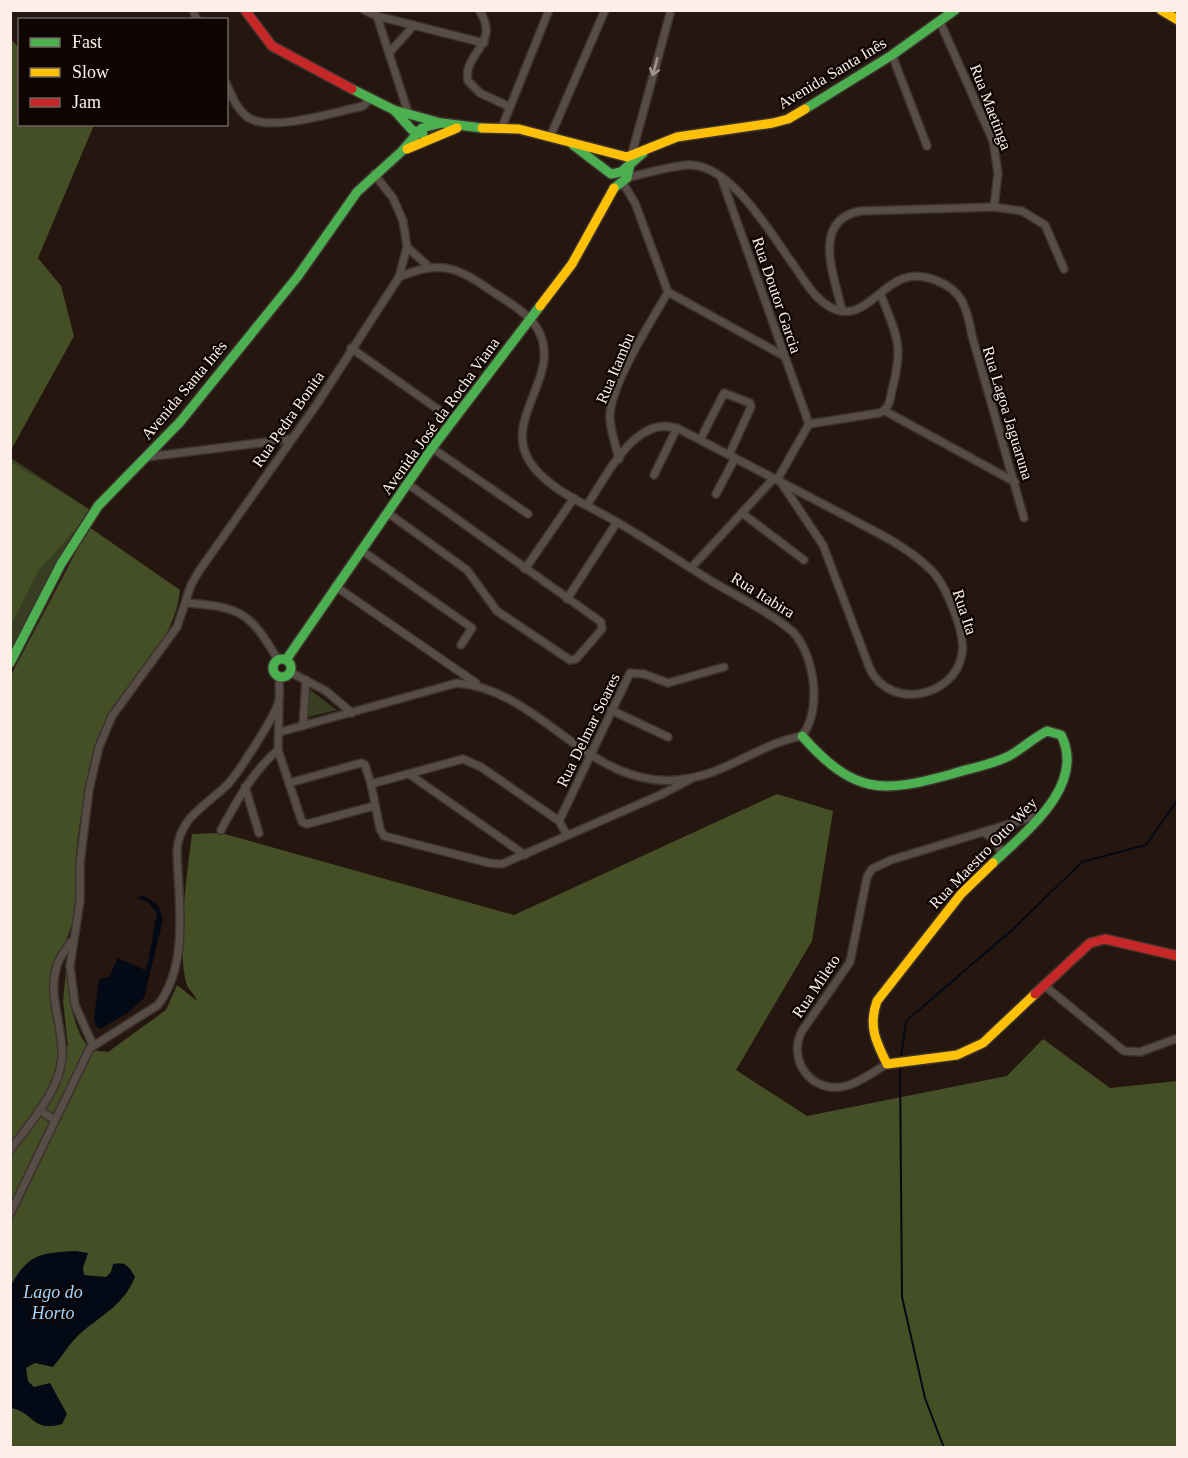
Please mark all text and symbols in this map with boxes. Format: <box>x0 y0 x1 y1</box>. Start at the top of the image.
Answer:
legend <box>18 18 228 126</box>
text: Fast <box>72 32 102 52</box>
street label: Avenida Santa Inês <box>775 34 889 112</box>
one-way arrow <box>649 57 660 76</box>
text: Slow <box>72 62 109 82</box>
street label: Rua Maetinga <box>966 62 1015 153</box>
text: Jam <box>72 92 101 112</box>
street label: Rua Doutor Garcia <box>749 235 805 355</box>
street label: Rua Itambu <box>593 330 637 406</box>
street label: Avenida José da Rocha Viana <box>377 334 503 498</box>
street label: Avenida Santa Inês <box>138 337 230 443</box>
street label: Rua Lagoa Jaguaruna <box>979 344 1036 482</box>
street label: Rua Pedra Bonita <box>249 368 327 470</box>
street label: Rua Itabira <box>728 569 798 621</box>
street label: Rua Ita <box>950 587 980 637</box>
street label: Rua Delmar Soares <box>553 670 623 790</box>
street label: Rua Maestro Otto Wey <box>926 794 1041 913</box>
street label: Rua Mileto <box>789 951 843 1021</box>
water label: Lago do Horto <box>22 1282 83 1323</box>

